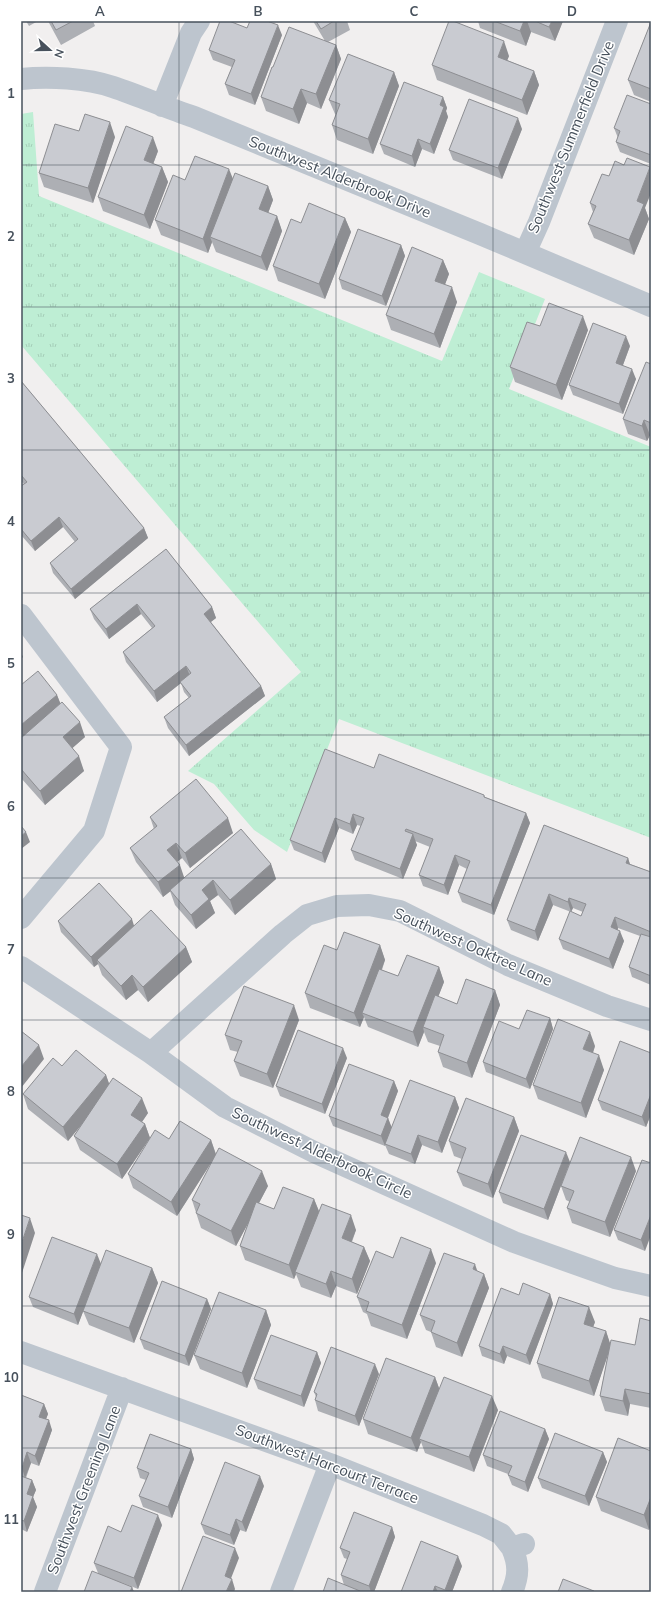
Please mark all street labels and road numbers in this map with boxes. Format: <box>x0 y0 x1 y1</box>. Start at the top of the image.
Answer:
street label: Southwest Summerfield Drive <box>523 38 618 236</box>
street label: Southwest Alderbrook Drive <box>246 131 434 222</box>
street label: Southwest Oaktree Lane <box>391 903 555 990</box>
street label: Southwest Alderbrook Circle <box>229 1102 415 1203</box>
street label: Southwest Greening Lane <box>43 1403 124 1577</box>
street label: Southwest Harcourt Terrace <box>233 1420 422 1507</box>

